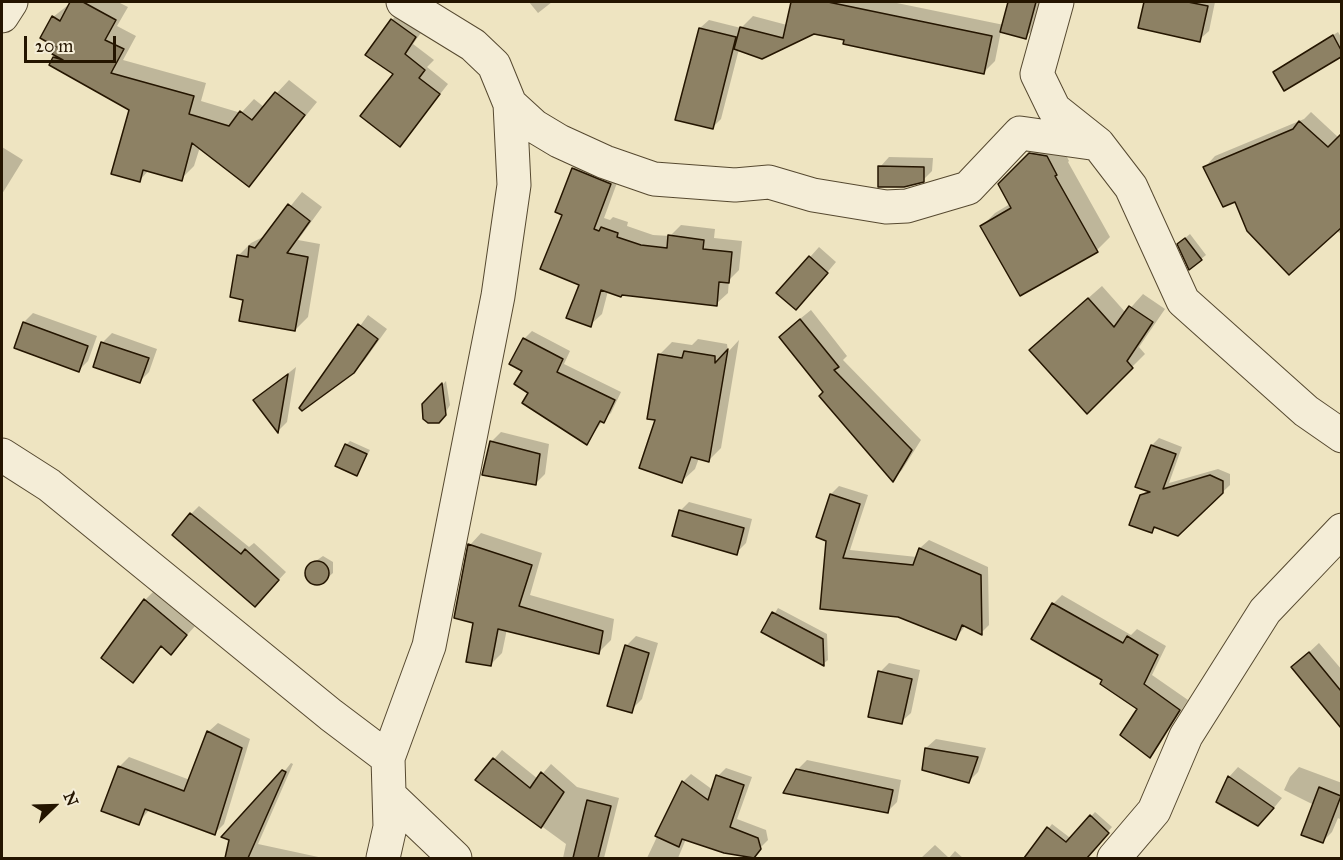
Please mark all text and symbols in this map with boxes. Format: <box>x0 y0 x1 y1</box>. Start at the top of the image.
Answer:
scale bar <box>27 24 118 62</box>
text: 20 m <box>35 35 73 57</box>
north arrow <box>24 776 84 836</box>
text: N <box>60 789 82 809</box>

